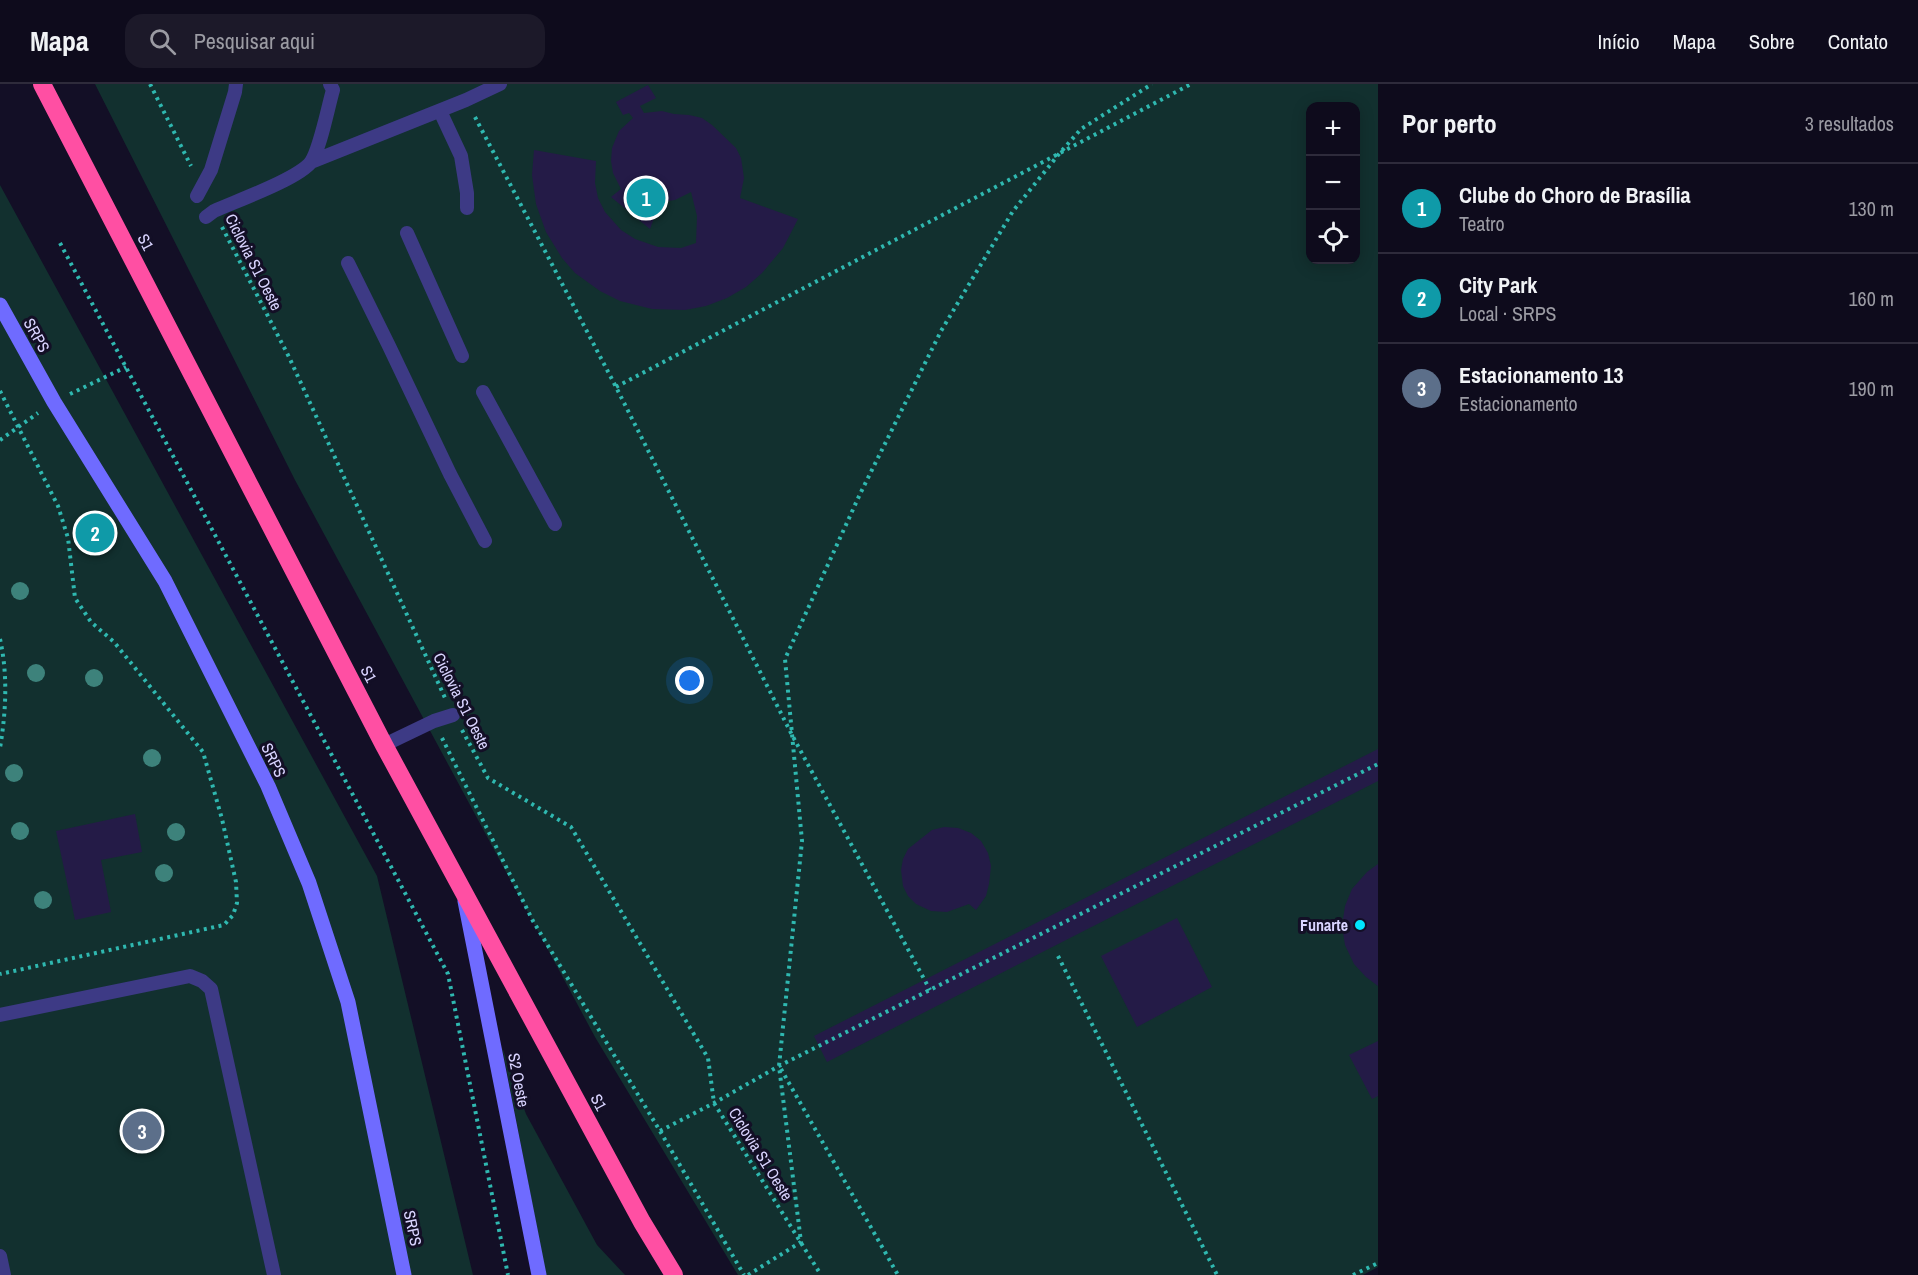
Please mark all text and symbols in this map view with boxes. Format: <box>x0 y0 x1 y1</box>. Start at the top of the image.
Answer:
search box <box>125 14 545 68</box>
text: Mapa <box>30 22 89 60</box>
icon: search <box>146 25 179 58</box>
text: Pesquisar aqui <box>194 26 315 56</box>
text: Início <box>1598 27 1640 56</box>
text: Mapa <box>1673 27 1716 56</box>
text: Sobre <box>1749 27 1795 56</box>
text: Contato <box>1828 27 1888 56</box>
map controls <box>1306 102 1360 264</box>
button: + <box>1306 102 1360 156</box>
text: Por perto <box>1402 106 1497 141</box>
text: 3 resultados <box>1805 110 1894 137</box>
button: − <box>1306 156 1360 210</box>
pin: 1 <box>626 176 666 220</box>
text: Clube do Choro de Brasília <box>1459 180 1691 210</box>
text: 1 <box>1417 195 1426 222</box>
text: 130 m <box>1848 195 1894 222</box>
street label: Ciclovia S1 Oeste <box>220 210 288 314</box>
button: locate <box>1306 210 1360 264</box>
text: Teatro <box>1459 210 1505 237</box>
street label: S1 <box>133 230 160 255</box>
text: City Park <box>1459 270 1537 300</box>
text: 2 <box>1417 285 1426 312</box>
text: 160 m <box>1848 285 1894 312</box>
text: Local · SRPS <box>1459 300 1557 327</box>
street label: SRPS <box>19 314 55 356</box>
text: Estacionamento 13 <box>1459 360 1623 390</box>
text: 3 <box>1417 375 1426 402</box>
text: 190 m <box>1848 375 1894 402</box>
text: Estacionamento <box>1459 390 1578 417</box>
pin: 2 <box>76 510 115 556</box>
street label: Ciclovia S1 Oeste <box>428 649 496 753</box>
street label: S1 <box>356 662 383 687</box>
your location <box>675 666 704 695</box>
street label: SRPS <box>256 739 292 781</box>
place label: Funarte <box>1300 914 1348 936</box>
marker: Funarte <box>1353 918 1367 932</box>
street label: S2 Oeste <box>503 1051 535 1109</box>
street label: S1 <box>586 1090 613 1115</box>
street label: Ciclovia S1 Oeste <box>724 1103 798 1205</box>
pin: 3 <box>122 1108 162 1154</box>
street label: SRPS <box>399 1208 428 1248</box>

